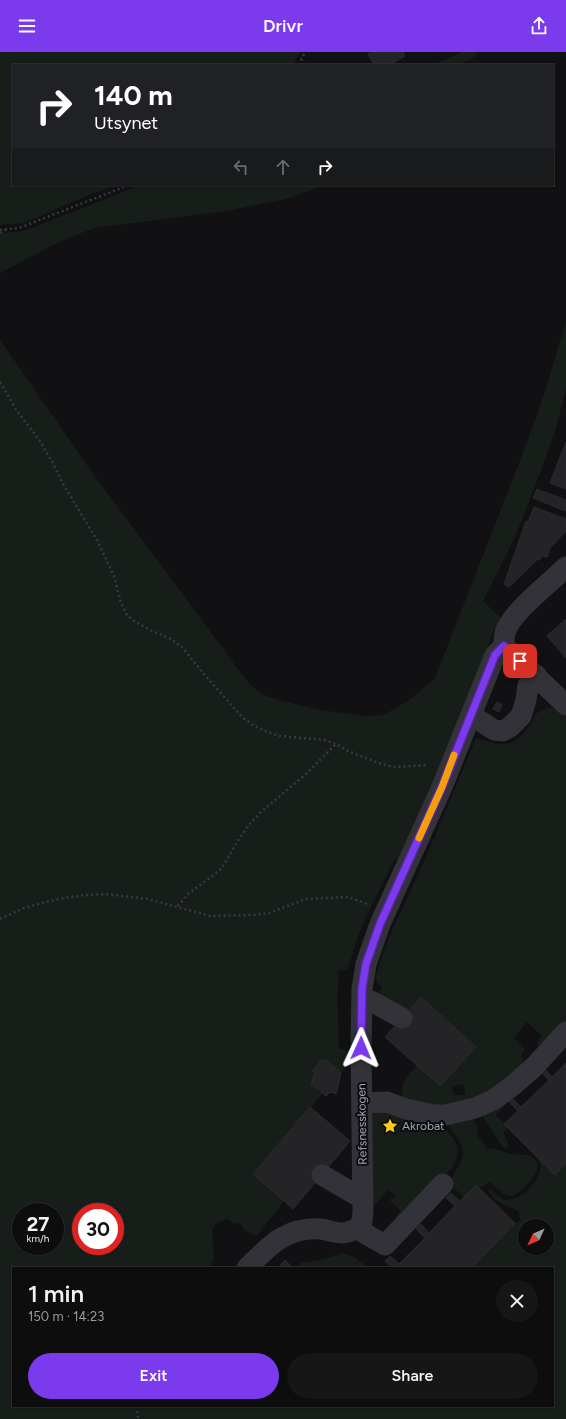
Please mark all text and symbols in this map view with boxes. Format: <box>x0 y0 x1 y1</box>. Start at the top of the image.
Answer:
icon: menu <box>16 15 38 37</box>
text: Drivr <box>263 15 303 37</box>
icon: share <box>528 15 550 37</box>
text: 140 m <box>94 78 173 112</box>
icon: right <box>28 80 80 132</box>
text: Utsynet <box>94 112 158 134</box>
icon: left <box>230 156 252 178</box>
icon: ahead <box>272 156 294 178</box>
icon: right <box>314 156 336 178</box>
pin <box>503 644 537 678</box>
icon: arrive <box>509 650 531 672</box>
position arrow <box>340 1027 382 1069</box>
street label: Refsnesskogen <box>354 1083 370 1165</box>
place icon: Akrobat <box>381 1117 399 1135</box>
place label: Akrobat <box>402 1119 445 1133</box>
speed limit sign: 30 <box>72 1203 124 1255</box>
text: 27 <box>27 1212 49 1236</box>
north arrow <box>518 1219 554 1255</box>
map controls <box>518 1219 554 1255</box>
text: km/h <box>27 1232 49 1245</box>
text: 1 min <box>28 1279 84 1308</box>
button: close <box>496 1280 538 1322</box>
text: 150 m · 14:23 <box>28 1309 104 1324</box>
button: Exit <box>28 1353 279 1399</box>
button: Share <box>287 1353 538 1399</box>

